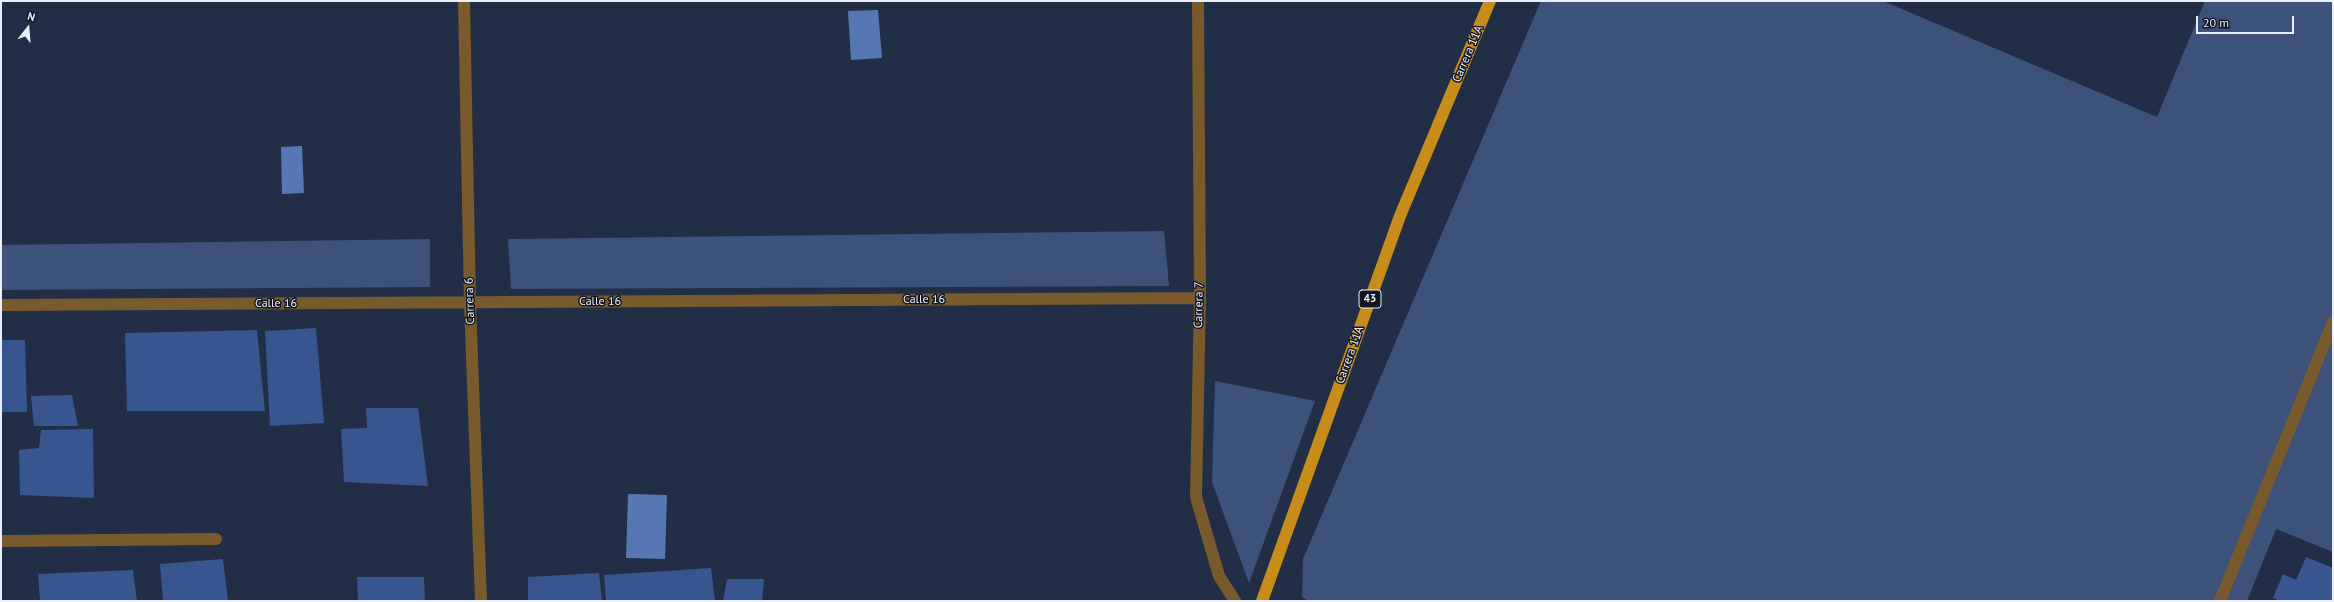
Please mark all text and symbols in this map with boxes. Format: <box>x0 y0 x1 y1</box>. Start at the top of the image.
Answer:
north arrow <box>8 8 48 48</box>
scale bar <box>2198 8 2296 34</box>
text: N <box>26 9 37 24</box>
text: 20 m <box>2203 15 2229 30</box>
street label: Carrera 11A <box>1450 23 1486 85</box>
street label: Carrera 6 <box>462 277 478 325</box>
street label: Carrera 7 <box>1191 282 1207 328</box>
road number: 43 <box>1359 290 1381 308</box>
street label: Calle 16 <box>903 293 945 307</box>
street label: Calle 16 <box>579 295 621 309</box>
street label: Calle 16 <box>255 297 297 311</box>
street label: Carrera 11A <box>1333 324 1367 386</box>

